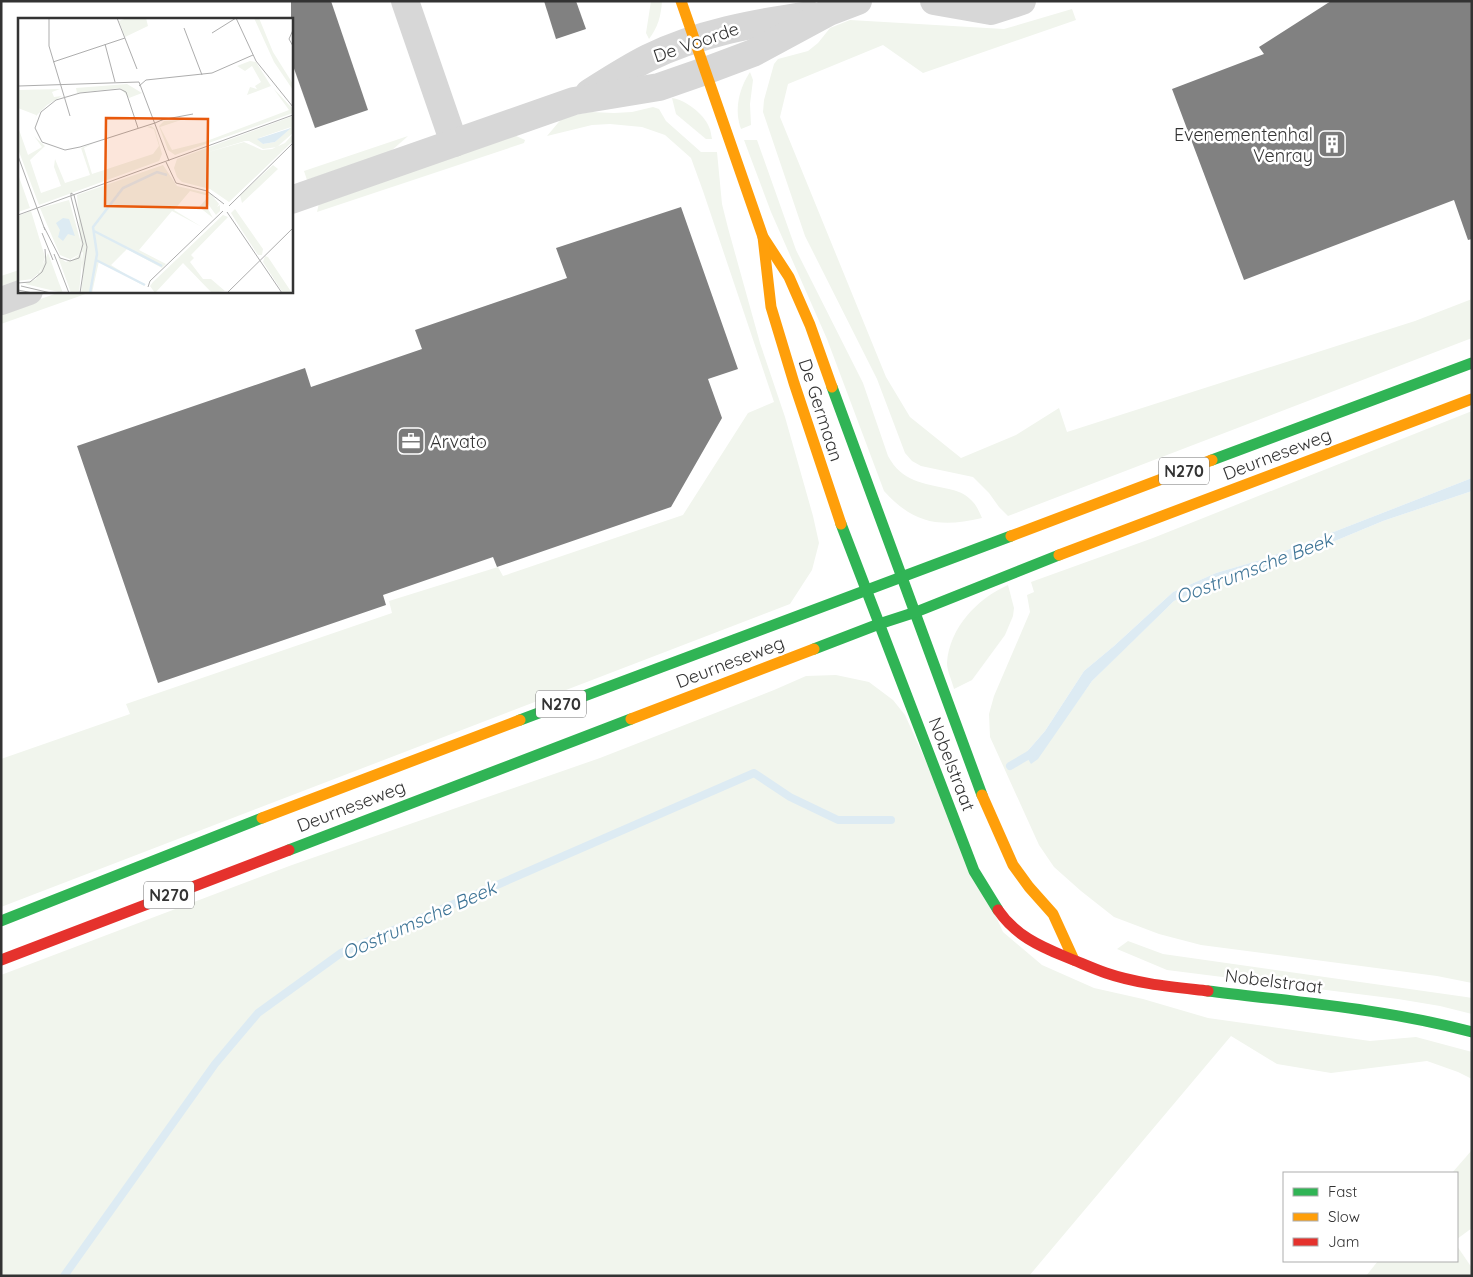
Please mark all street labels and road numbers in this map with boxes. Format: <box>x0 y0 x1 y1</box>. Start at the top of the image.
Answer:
street label: De Voorde <box>650 17 742 67</box>
street label: De Germaan <box>794 356 848 464</box>
street label: Deurneseweg <box>1219 423 1335 485</box>
road number: N270 <box>1159 458 1209 484</box>
street label: Deurneseweg <box>672 631 788 693</box>
road number: N270 <box>536 691 586 718</box>
street label: Nobelstraat <box>924 714 980 814</box>
street label: Deurneseweg <box>293 775 409 837</box>
road number: N270 <box>144 882 194 908</box>
street label: Nobelstraat <box>1224 964 1324 998</box>

